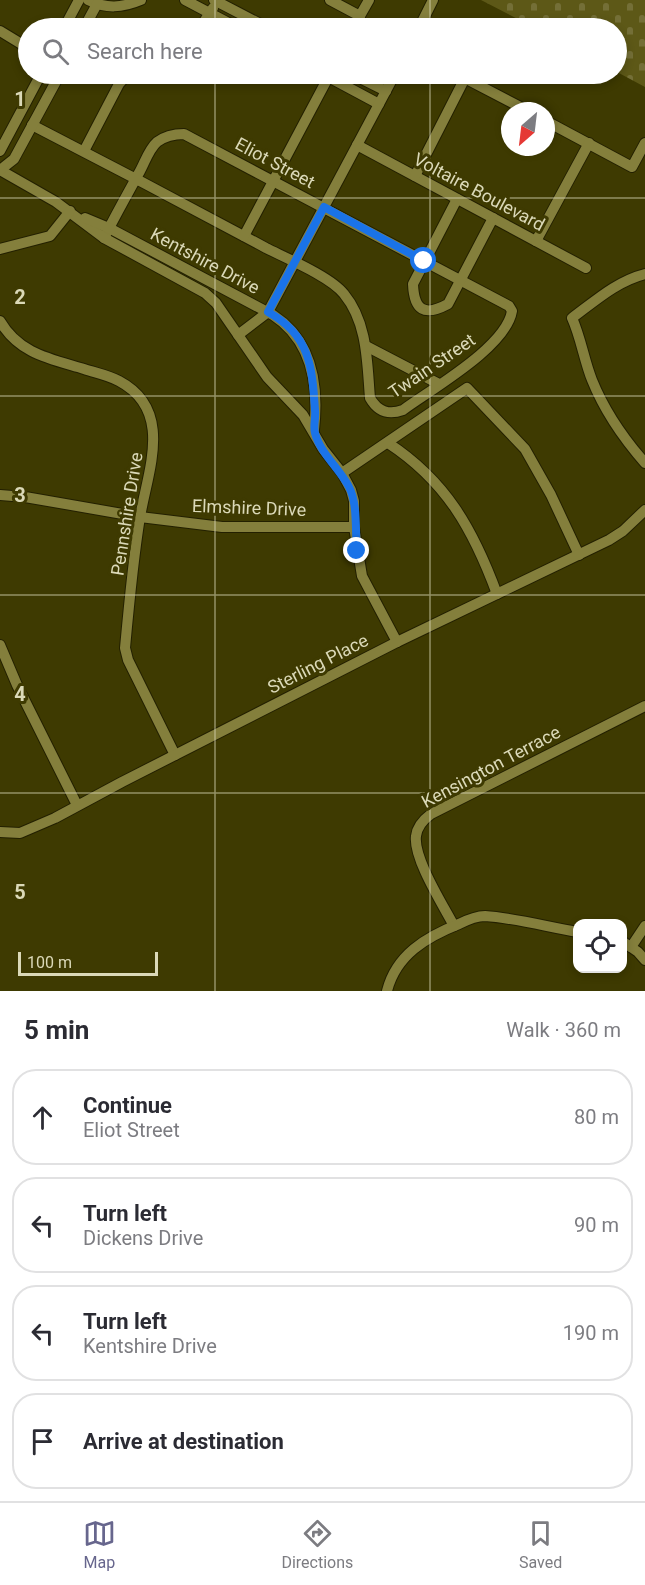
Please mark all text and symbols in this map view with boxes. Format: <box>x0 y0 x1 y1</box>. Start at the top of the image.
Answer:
search box <box>18 18 627 84</box>
icon: search <box>39 35 72 68</box>
text: Search here <box>87 39 203 64</box>
text: 1 <box>14 87 26 111</box>
north arrow <box>501 102 555 156</box>
street label: Eliot Street <box>232 133 319 192</box>
street label: Voltaire Boulevard <box>410 148 548 235</box>
street label: Kentshire Drive <box>147 223 263 298</box>
route start <box>410 247 436 273</box>
text: 2 <box>14 285 26 309</box>
street label: Twain Street <box>384 329 479 402</box>
street label: Pennshire Drive <box>106 451 147 577</box>
text: 3 <box>14 483 26 507</box>
street label: Elmshire Drive <box>192 495 307 520</box>
route end <box>343 537 369 563</box>
street label: Sterling Place <box>264 629 372 698</box>
text: 4 <box>14 682 26 706</box>
street label: Kensington Terrace <box>418 721 564 812</box>
text: 5 <box>14 880 26 904</box>
map controls <box>573 919 627 973</box>
button: locate <box>573 919 627 973</box>
scale bar <box>18 949 158 977</box>
text: 100 m <box>27 953 72 972</box>
text: 5 min <box>24 1015 89 1045</box>
text: Walk · 360 m <box>506 1018 621 1042</box>
text: Continue <box>83 1093 172 1118</box>
icon: ahead <box>26 1101 59 1134</box>
text: 80 m <box>574 1105 619 1129</box>
text: Eliot Street <box>83 1118 180 1142</box>
text: Turn left <box>83 1201 167 1226</box>
icon: left <box>26 1209 59 1242</box>
text: 90 m <box>574 1213 619 1237</box>
text: Dickens Drive <box>83 1226 203 1250</box>
text: Turn left <box>83 1309 167 1334</box>
icon: left <box>26 1317 59 1350</box>
text: 190 m <box>563 1321 619 1345</box>
text: Kentshire Drive <box>83 1334 217 1358</box>
icon: arrive <box>26 1425 59 1458</box>
text: Arrive at destination <box>83 1429 284 1454</box>
tab: Map <box>83 1517 116 1572</box>
tab: Directions <box>281 1517 353 1572</box>
tab: Saved <box>519 1517 562 1572</box>

